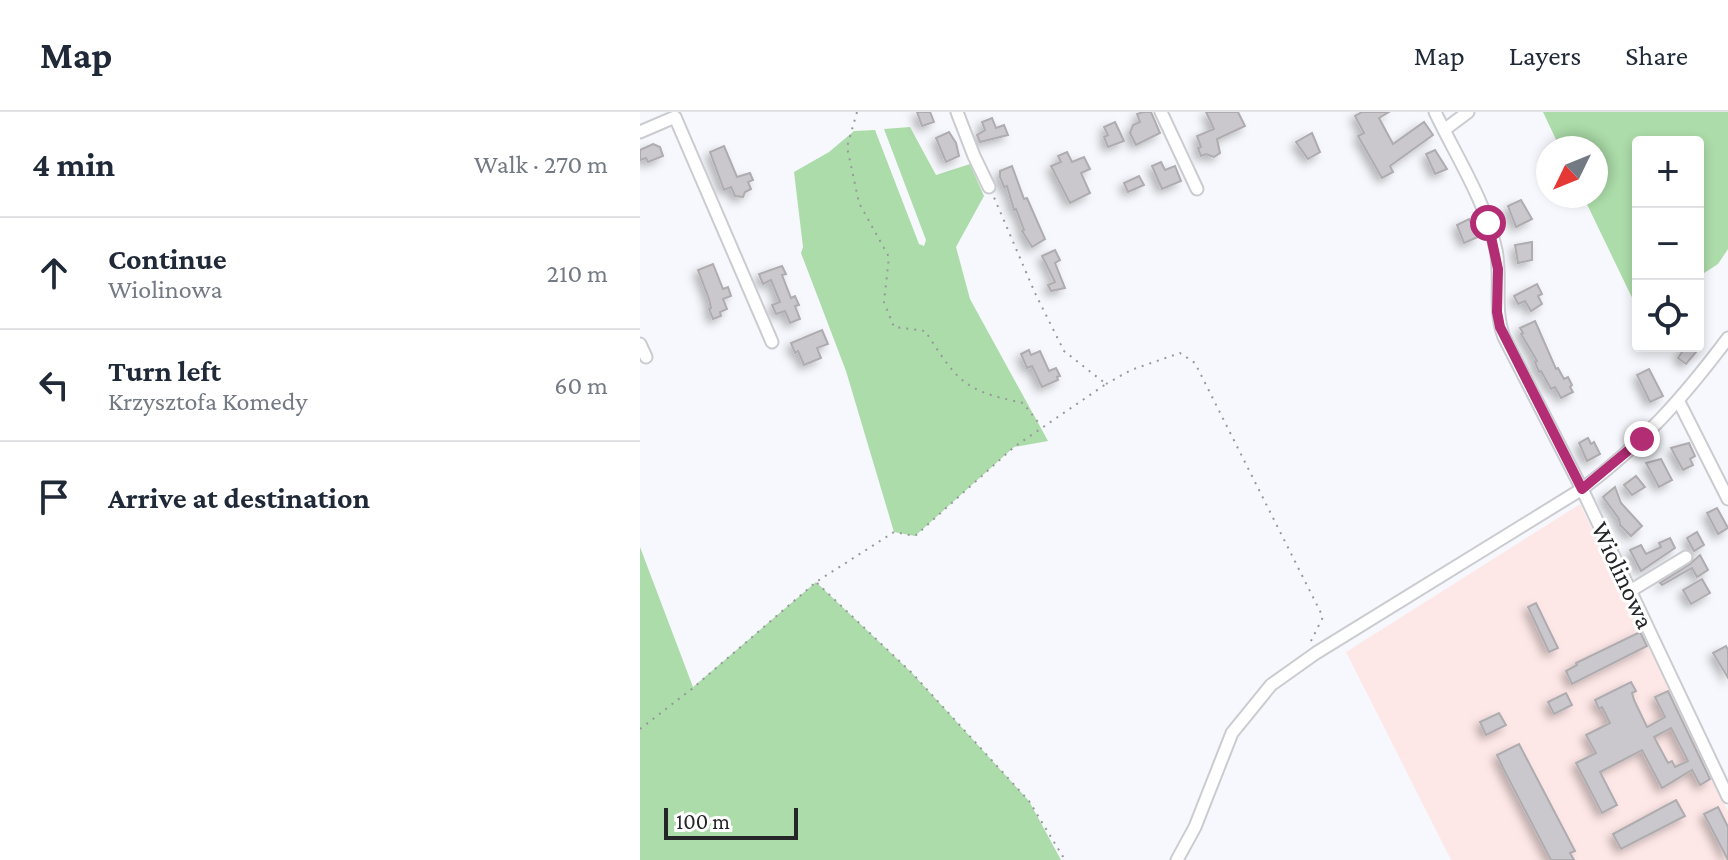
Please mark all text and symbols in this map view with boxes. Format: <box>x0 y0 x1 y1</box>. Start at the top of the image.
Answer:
text: Map <box>40 34 113 76</box>
text: Map <box>1414 40 1465 71</box>
text: Layers <box>1509 40 1581 71</box>
text: Share <box>1625 40 1688 71</box>
north arrow <box>1536 136 1608 208</box>
map controls <box>1632 136 1704 352</box>
button: + <box>1632 136 1704 208</box>
text: 4 min <box>32 146 115 183</box>
text: Walk · 270 m <box>474 150 608 179</box>
route start <box>1470 205 1506 241</box>
button: − <box>1632 208 1704 280</box>
text: Continue <box>108 242 227 275</box>
icon: ahead <box>32 251 76 295</box>
text: 210 m <box>547 259 608 288</box>
text: Wiolinowa <box>108 275 223 304</box>
button: locate <box>1632 280 1704 352</box>
text: Turn left <box>108 354 221 387</box>
icon: left <box>32 363 76 407</box>
text: 60 m <box>554 371 608 400</box>
text: Krzysztofa Komedy <box>108 387 307 416</box>
route end <box>1624 421 1660 457</box>
icon: arrive <box>32 475 76 519</box>
text: Arrive at destination <box>108 481 370 514</box>
street label: Wiolinowa <box>1585 517 1660 633</box>
scale bar <box>664 804 798 840</box>
text: 100 m <box>676 809 730 834</box>

